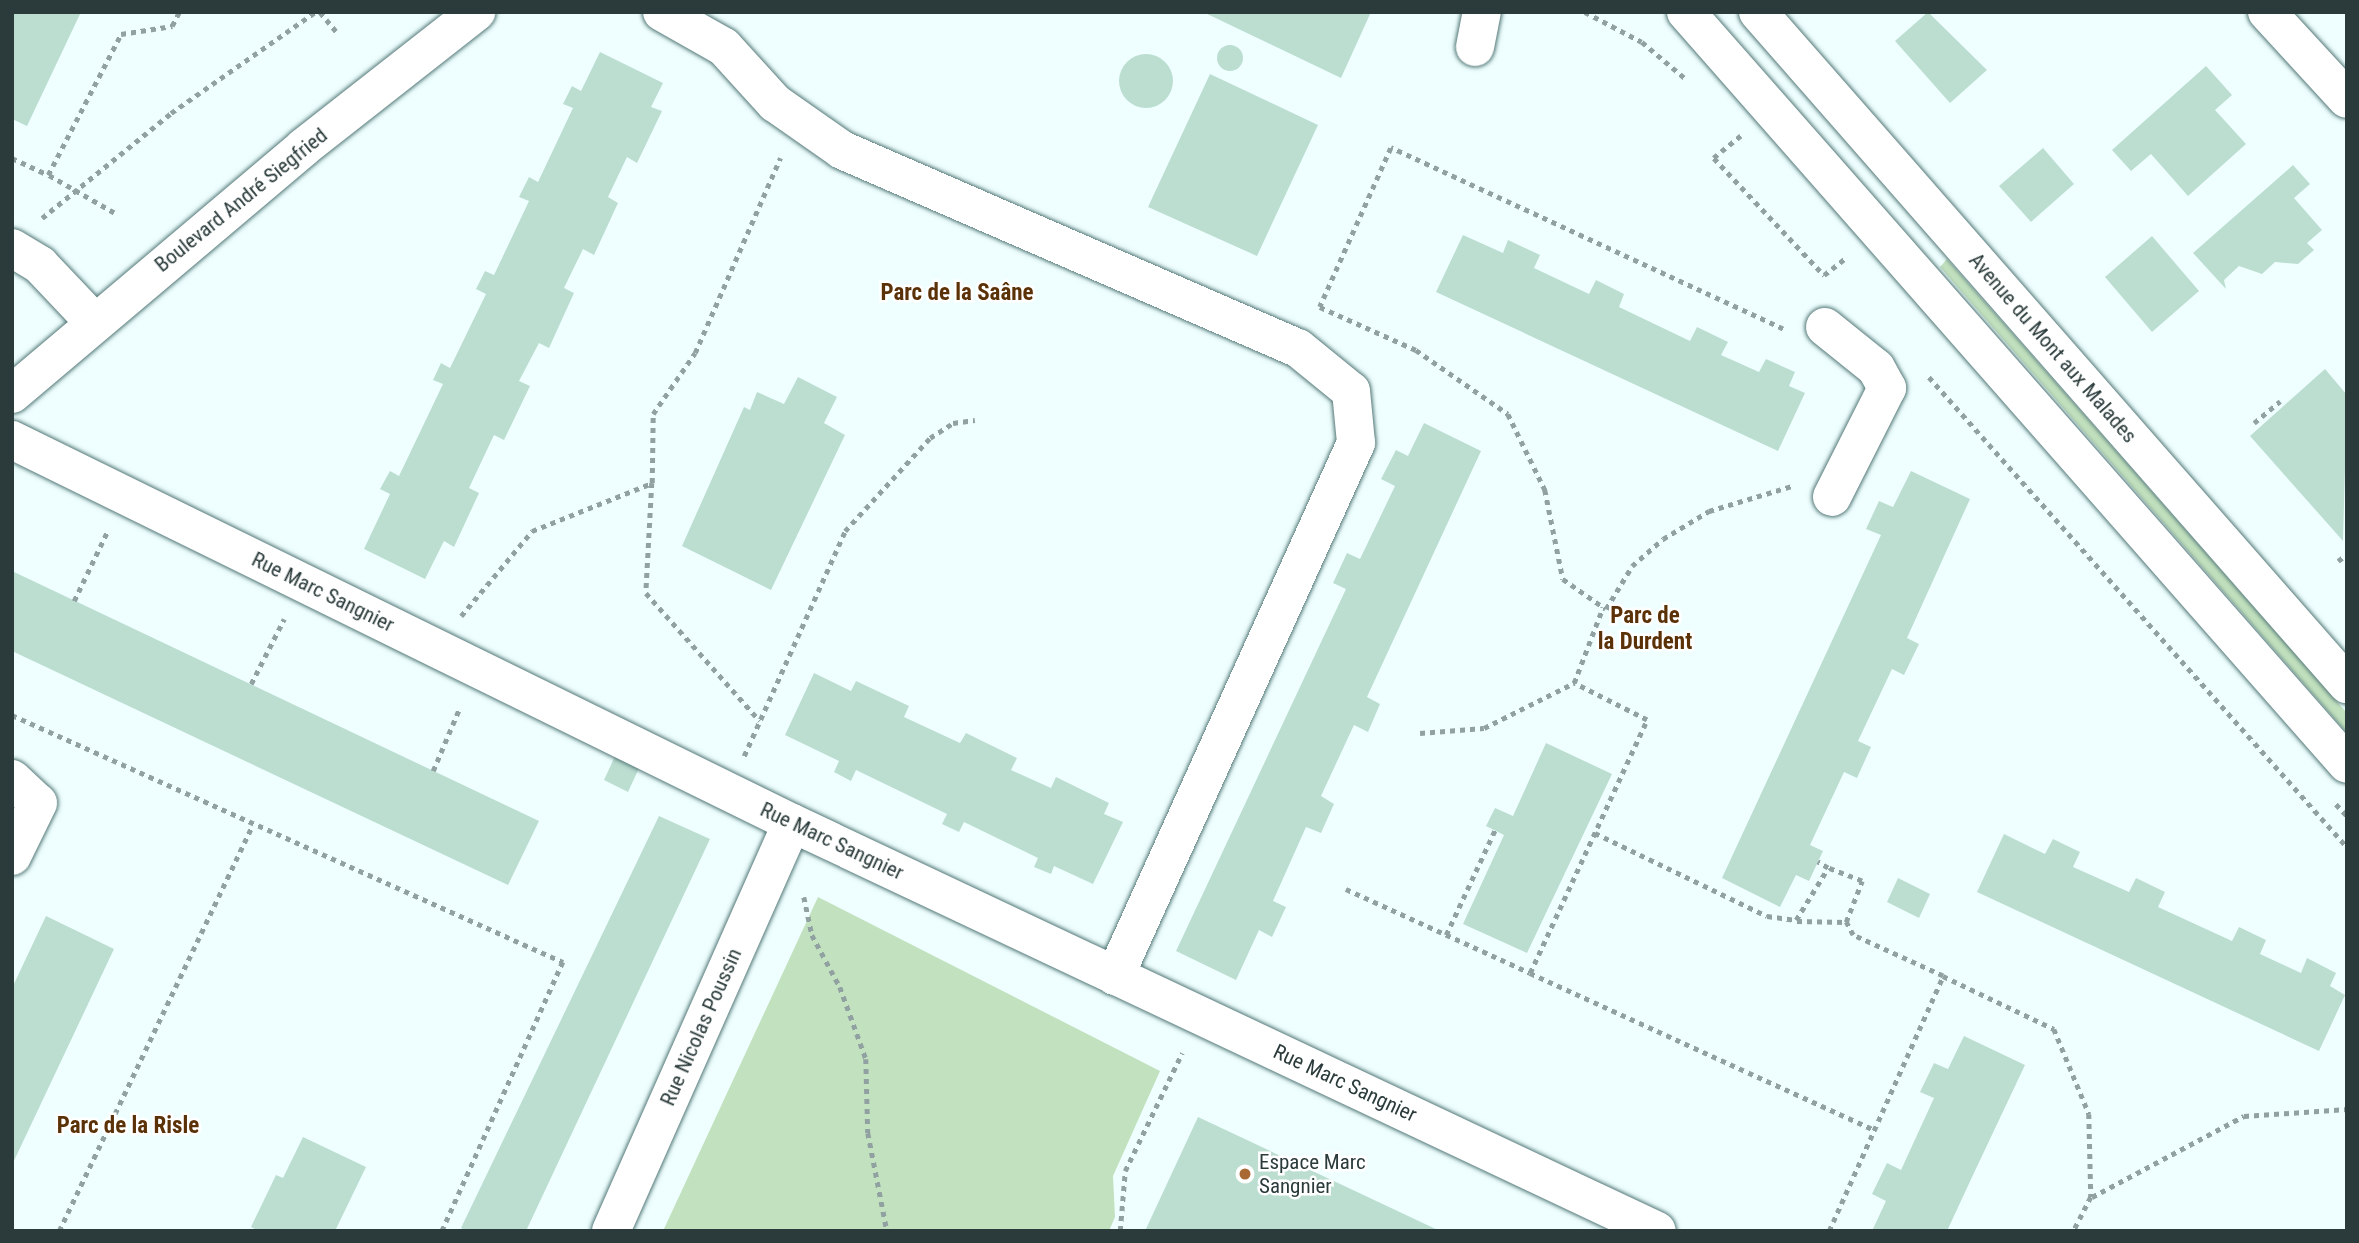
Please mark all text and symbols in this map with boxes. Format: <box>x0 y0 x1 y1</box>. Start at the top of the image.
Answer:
street label: Boulevard André Siegfried <box>150 123 332 277</box>
street label: Avenue du Mont aux Malades <box>1964 248 2142 448</box>
district label: Parc de la Saâne <box>880 279 1034 307</box>
street label: Rue Marc Sangnier <box>248 547 398 637</box>
district label: Parc de la Durdent <box>1598 602 1692 656</box>
street label: Rue Marc Sangnier <box>756 797 908 885</box>
street label: Rue Nicolas Poussin <box>655 944 747 1110</box>
street label: Rue Marc Sangnier <box>1269 1039 1421 1127</box>
district label: Parc de la Risle <box>57 1112 199 1140</box>
place label: Espace Marc Sangnier <box>1259 1149 1366 1199</box>
marker: Espace Marc Sangnier <box>1237 1166 1253 1182</box>

